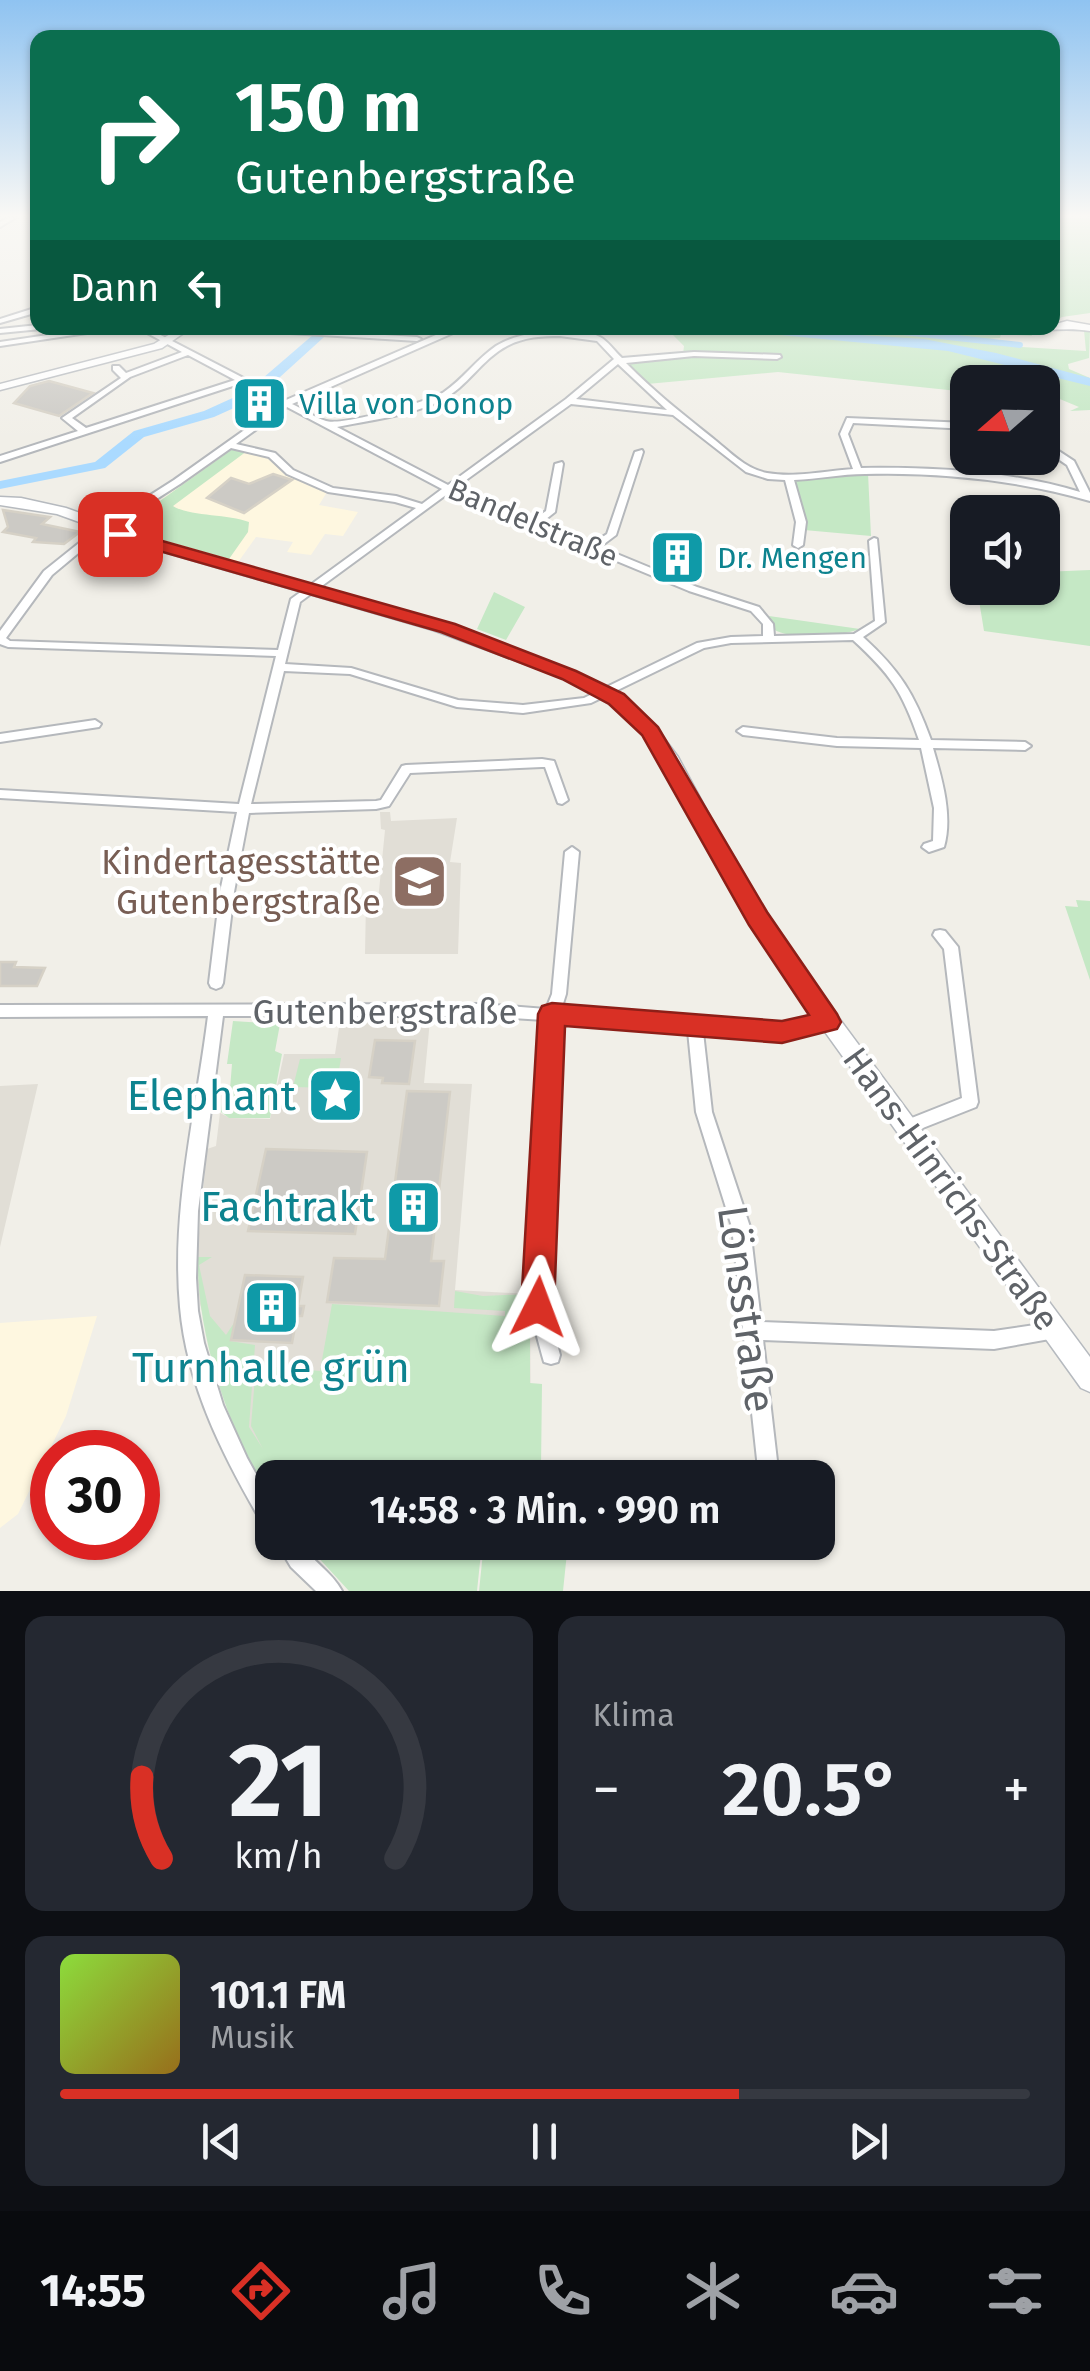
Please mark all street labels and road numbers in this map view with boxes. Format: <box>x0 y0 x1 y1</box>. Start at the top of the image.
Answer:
street label: Bandelstraße <box>443 471 623 575</box>
street label: Gutenbergstraße <box>252 991 518 1033</box>
street label: Hans-Hinrichs-Straße <box>834 1039 1068 1339</box>
street label: Lönsstraße <box>707 1202 785 1416</box>

